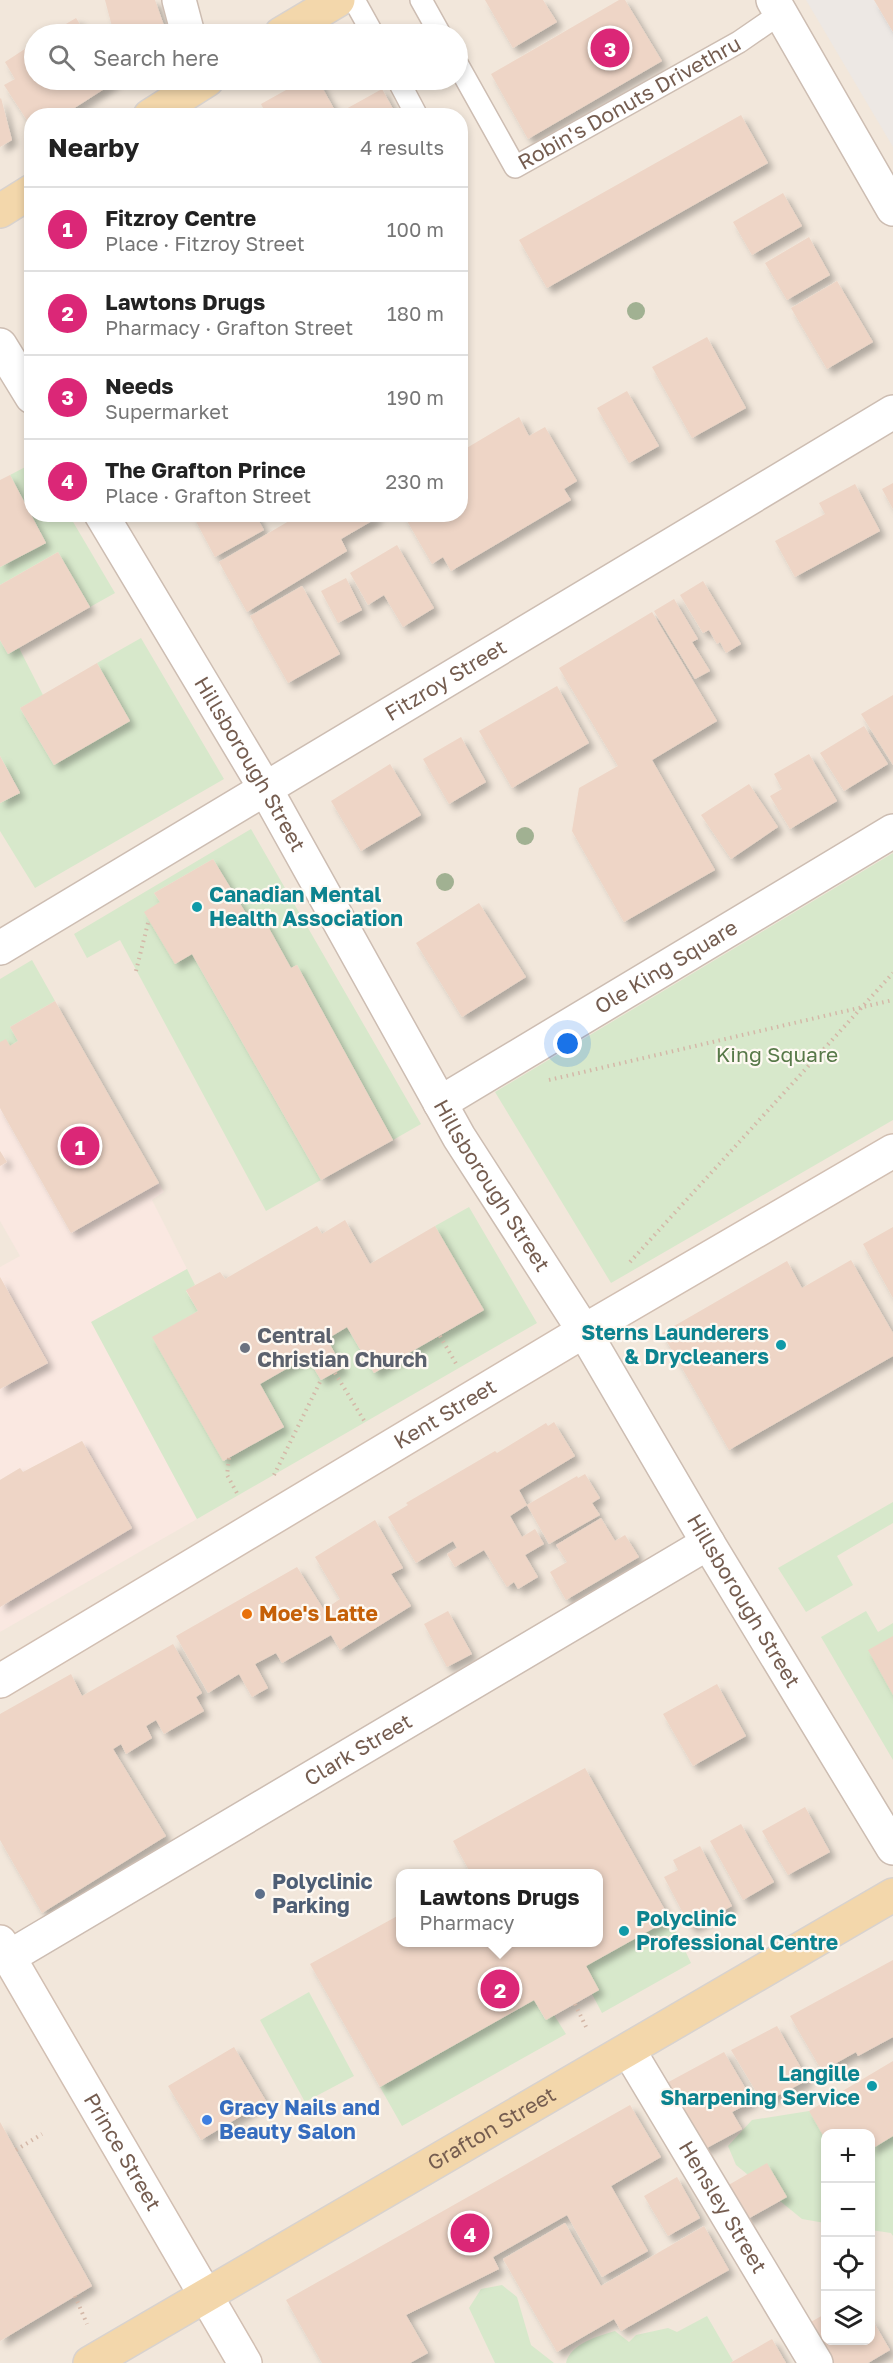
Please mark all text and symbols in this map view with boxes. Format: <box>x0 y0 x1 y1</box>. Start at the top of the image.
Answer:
search box <box>24 24 468 90</box>
pin: 3 <box>590 26 630 70</box>
street label: Robin's Donuts Drivethru <box>513 30 745 175</box>
icon: search <box>45 41 78 74</box>
text: Search here <box>93 44 219 71</box>
text: Nearby <box>48 132 139 163</box>
text: 4 results <box>360 135 444 159</box>
text: Fitzroy Centre <box>105 204 256 231</box>
text: 1 <box>62 217 73 241</box>
text: 100 m <box>387 217 444 241</box>
text: Place · Fitzroy Street <box>105 231 305 255</box>
text: Lawtons Drugs <box>105 288 265 315</box>
text: 2 <box>61 301 74 325</box>
text: 180 m <box>387 301 444 325</box>
text: Pharmacy · Grafton Street <box>105 315 353 339</box>
text: Needs <box>105 372 174 399</box>
text: 3 <box>61 385 74 409</box>
text: 190 m <box>387 385 444 409</box>
text: Supermarket <box>105 399 229 423</box>
text: The Grafton Prince <box>105 456 306 483</box>
text: 4 <box>61 469 74 493</box>
text: 230 m <box>386 469 444 493</box>
text: Place · Grafton Street <box>105 483 311 507</box>
street label: Fitzroy Street <box>380 633 511 726</box>
street label: Hillsborough Street <box>189 671 312 856</box>
place label: Canadian Mental Health Association <box>209 881 403 931</box>
marker: Canadian Mental Health Association <box>190 900 204 914</box>
street label: Ole King Square <box>590 913 742 1019</box>
your location <box>553 1029 582 1058</box>
park label: King Square <box>716 1041 838 1067</box>
street label: Hillsborough Street <box>429 1095 556 1276</box>
pin: 1 <box>60 1124 100 1168</box>
place label: Sterns Launderers & Drycleaners <box>581 1319 769 1369</box>
place label: Central Christian Church <box>257 1322 427 1372</box>
marker: Sterns Launderers & Drycleaners <box>774 1338 788 1352</box>
marker: Central Christian Church <box>238 1341 252 1355</box>
street label: Kent Street <box>389 1373 501 1454</box>
street label: Hillsborough Street <box>682 1509 807 1692</box>
place label: Moe's Latte <box>259 1600 378 1626</box>
marker: Moe's Latte <box>240 1607 254 1621</box>
street label: Clark Street <box>299 1707 416 1791</box>
place label: Polyclinic Parking <box>272 1868 373 1918</box>
popup <box>396 1869 603 1947</box>
text: Lawtons Drugs <box>419 1883 580 1910</box>
marker: Polyclinic Parking <box>253 1887 267 1901</box>
place label: Polyclinic Professional Centre <box>636 1905 838 1955</box>
text: Pharmacy <box>419 1910 515 1934</box>
marker: Polyclinic Professional Centre <box>617 1924 631 1938</box>
pin: 2 <box>480 1966 520 2012</box>
place label: Langille Sharpening Service <box>660 2060 860 2110</box>
marker: Langille Sharpening Service <box>865 2079 879 2093</box>
street label: Grafton Street <box>423 2081 560 2175</box>
street label: Prince Street <box>79 2088 167 2215</box>
place label: Gracy Nails and Beauty Salon <box>219 2094 380 2144</box>
marker: Gracy Nails and Beauty Salon <box>200 2113 214 2127</box>
map controls <box>821 2129 875 2345</box>
button: + <box>821 2129 875 2183</box>
street label: Hensley Street <box>674 2136 773 2277</box>
button: − <box>821 2183 875 2237</box>
pin: 4 <box>450 2210 490 2256</box>
button: locate <box>821 2237 875 2291</box>
button: layers <box>821 2291 875 2345</box>

